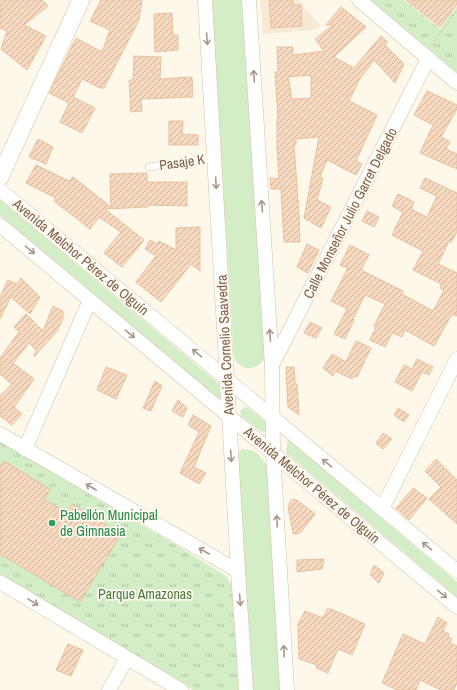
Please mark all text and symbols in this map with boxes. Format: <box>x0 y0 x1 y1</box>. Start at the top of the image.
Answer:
one-way arrow <box>204 32 211 45</box>
one-way arrow <box>250 70 257 83</box>
street label: Calle Monseñor Julio Garret Delgado <box>299 124 401 302</box>
street label: Pasaje K <box>158 150 206 174</box>
one-way arrow <box>212 176 220 189</box>
street label: Avenida Melchor Pérez de Olguín <box>9 194 153 319</box>
one-way arrow <box>258 200 265 213</box>
one-way arrow <box>25 246 35 255</box>
street label: Avenida Cornelio Saavedra <box>212 274 238 417</box>
one-way arrow <box>124 329 135 338</box>
one-way arrow <box>266 329 273 342</box>
one-way arrow <box>192 349 202 358</box>
street label: Avenida Melchor Pérez de Olguín <box>240 422 384 547</box>
one-way arrow <box>228 449 235 462</box>
one-way arrow <box>322 458 333 467</box>
one-way arrow <box>85 482 97 490</box>
place label: Pabellón Municipal de Gimnasia <box>60 506 158 540</box>
one-way arrow <box>274 515 281 528</box>
marker: Pabellón Municipal de Gimnasia <box>47 518 57 528</box>
one-way arrow <box>422 542 432 551</box>
one-way arrow <box>198 547 210 555</box>
park label: Parque Amazonas <box>98 585 192 603</box>
one-way arrow <box>437 590 448 599</box>
one-way arrow <box>236 593 243 606</box>
one-way arrow <box>27 598 39 606</box>
one-way arrow <box>281 645 288 658</box>

